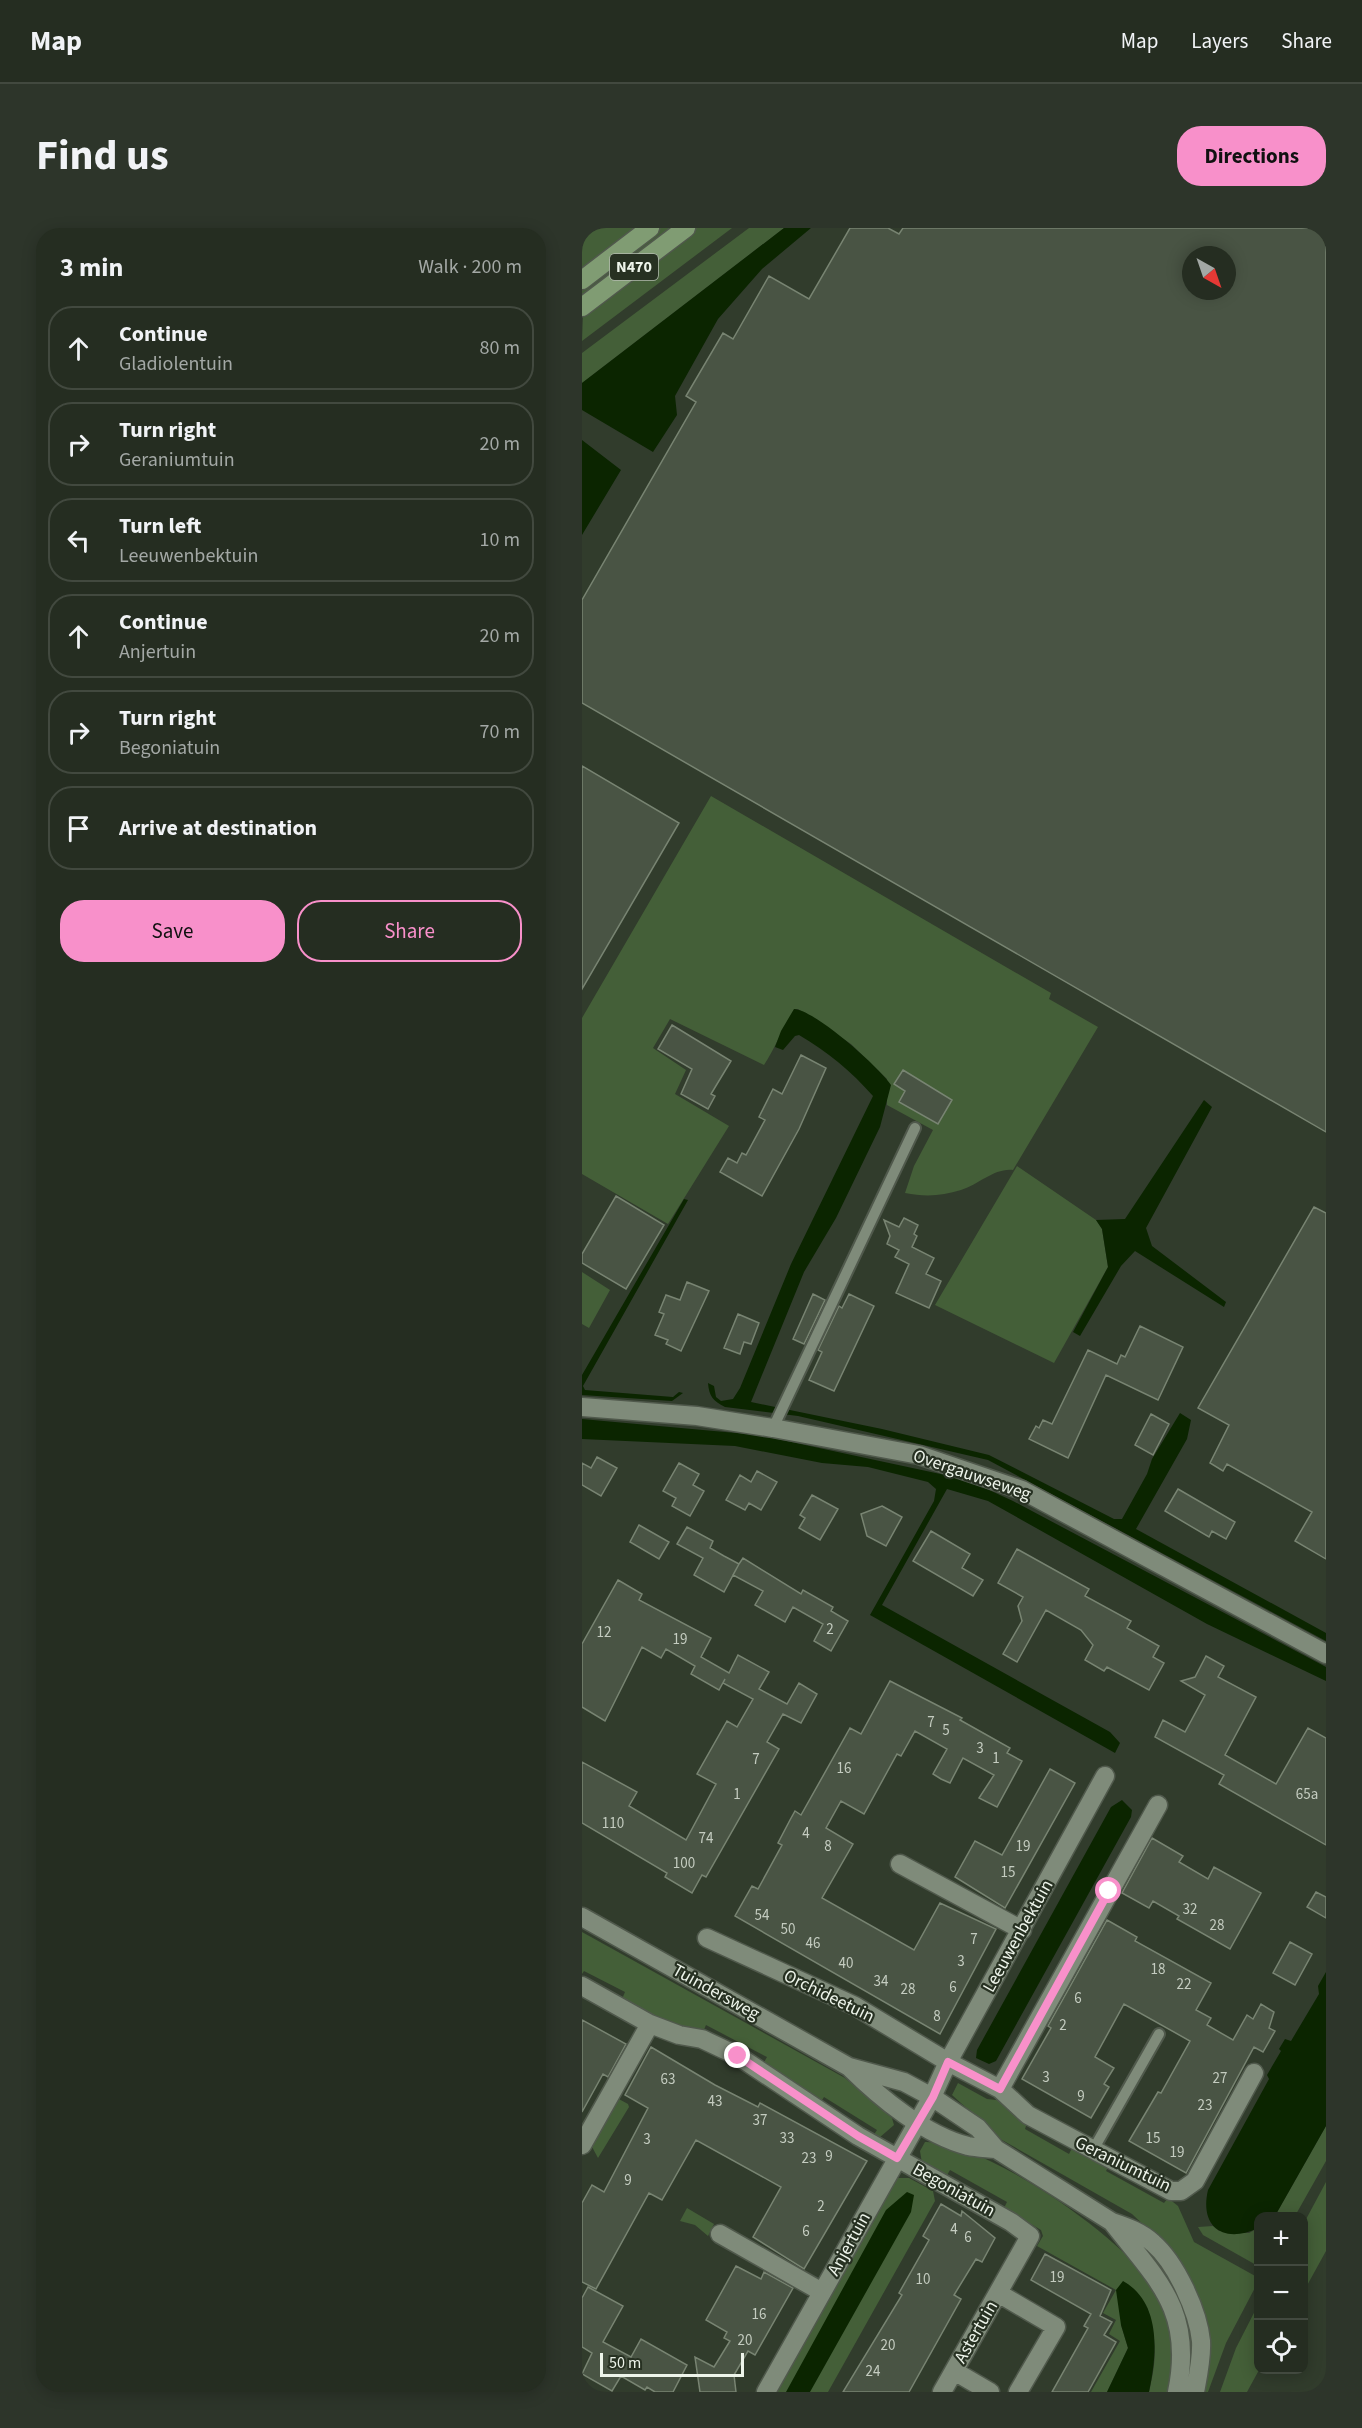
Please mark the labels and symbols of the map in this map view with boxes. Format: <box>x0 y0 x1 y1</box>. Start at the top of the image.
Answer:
north arrow <box>1182 246 1236 300</box>
road number: N470 <box>610 254 658 280</box>
street label: Overgauwseweg <box>910 1443 1034 1507</box>
house number: 2 <box>826 1619 834 1640</box>
house number: 12 <box>597 1622 611 1643</box>
house number: 19 <box>673 1629 687 1650</box>
house number: 7 <box>927 1712 935 1733</box>
house number: 5 <box>942 1720 950 1741</box>
house number: 3 <box>976 1738 984 1759</box>
house number: 1 <box>992 1748 1000 1769</box>
house number: 7 <box>752 1749 760 1770</box>
house number: 16 <box>837 1758 851 1779</box>
house number: 1 <box>733 1784 741 1805</box>
house number: 65a <box>1296 1784 1318 1805</box>
house number: 110 <box>602 1813 624 1834</box>
house number: 4 <box>802 1823 810 1844</box>
house number: 74 <box>699 1828 714 1849</box>
house number: 8 <box>824 1836 832 1857</box>
house number: 19 <box>1016 1836 1030 1857</box>
house number: 100 <box>673 1853 695 1874</box>
house number: 15 <box>1001 1862 1015 1883</box>
street label: Leeuwenbektuin <box>977 1875 1059 1997</box>
route start <box>1095 1877 1121 1903</box>
house number: 32 <box>1183 1899 1197 1920</box>
house number: 54 <box>755 1905 770 1926</box>
house number: 28 <box>1210 1915 1224 1936</box>
house number: 50 <box>781 1919 795 1940</box>
house number: 7 <box>970 1929 978 1950</box>
house number: 46 <box>806 1933 820 1954</box>
house number: 3 <box>957 1951 965 1972</box>
house number: 40 <box>839 1953 853 1974</box>
street label: Tuindersweg <box>668 1958 764 2026</box>
house number: 18 <box>1151 1959 1165 1980</box>
street label: Orchideetuin <box>779 1963 879 2029</box>
house number: 34 <box>874 1971 889 1992</box>
house number: 22 <box>1177 1974 1191 1995</box>
house number: 6 <box>949 1977 957 1998</box>
house number: 28 <box>901 1979 915 2000</box>
house number: 6 <box>1074 1988 1082 2009</box>
house number: 8 <box>933 2006 941 2027</box>
house number: 2 <box>1059 2015 1067 2036</box>
route end <box>724 2042 750 2068</box>
house number: 3 <box>1042 2067 1050 2088</box>
house number: 27 <box>1213 2068 1227 2089</box>
house number: 63 <box>661 2069 675 2090</box>
house number: 9 <box>1077 2086 1085 2107</box>
house number: 43 <box>708 2091 722 2112</box>
house number: 23 <box>1198 2095 1212 2116</box>
house number: 37 <box>753 2110 767 2131</box>
house number: 33 <box>780 2128 794 2149</box>
house number: 15 <box>1146 2128 1160 2149</box>
house number: 3 <box>643 2129 651 2150</box>
street label: Geraniumtuin <box>1071 2130 1175 2198</box>
house number: 19 <box>1170 2142 1184 2163</box>
house number: 9 <box>825 2146 833 2167</box>
house number: 23 <box>802 2148 816 2169</box>
street label: Begoniatuin <box>908 2157 1000 2223</box>
house number: 9 <box>624 2170 632 2191</box>
house number: 2 <box>817 2196 825 2217</box>
street label: Anjertuin <box>821 2208 877 2280</box>
house number: 4 <box>950 2219 958 2240</box>
house number: 6 <box>802 2221 810 2242</box>
house number: 6 <box>964 2227 972 2248</box>
house number: 19 <box>1050 2267 1064 2288</box>
house number: 10 <box>916 2269 930 2290</box>
street label: Astertuin <box>948 2296 1004 2368</box>
house number: 16 <box>752 2304 766 2325</box>
house number: 20 <box>738 2330 752 2351</box>
house number: 20 <box>881 2335 895 2356</box>
scale bar <box>600 2350 744 2378</box>
house number: 24 <box>866 2361 881 2382</box>

